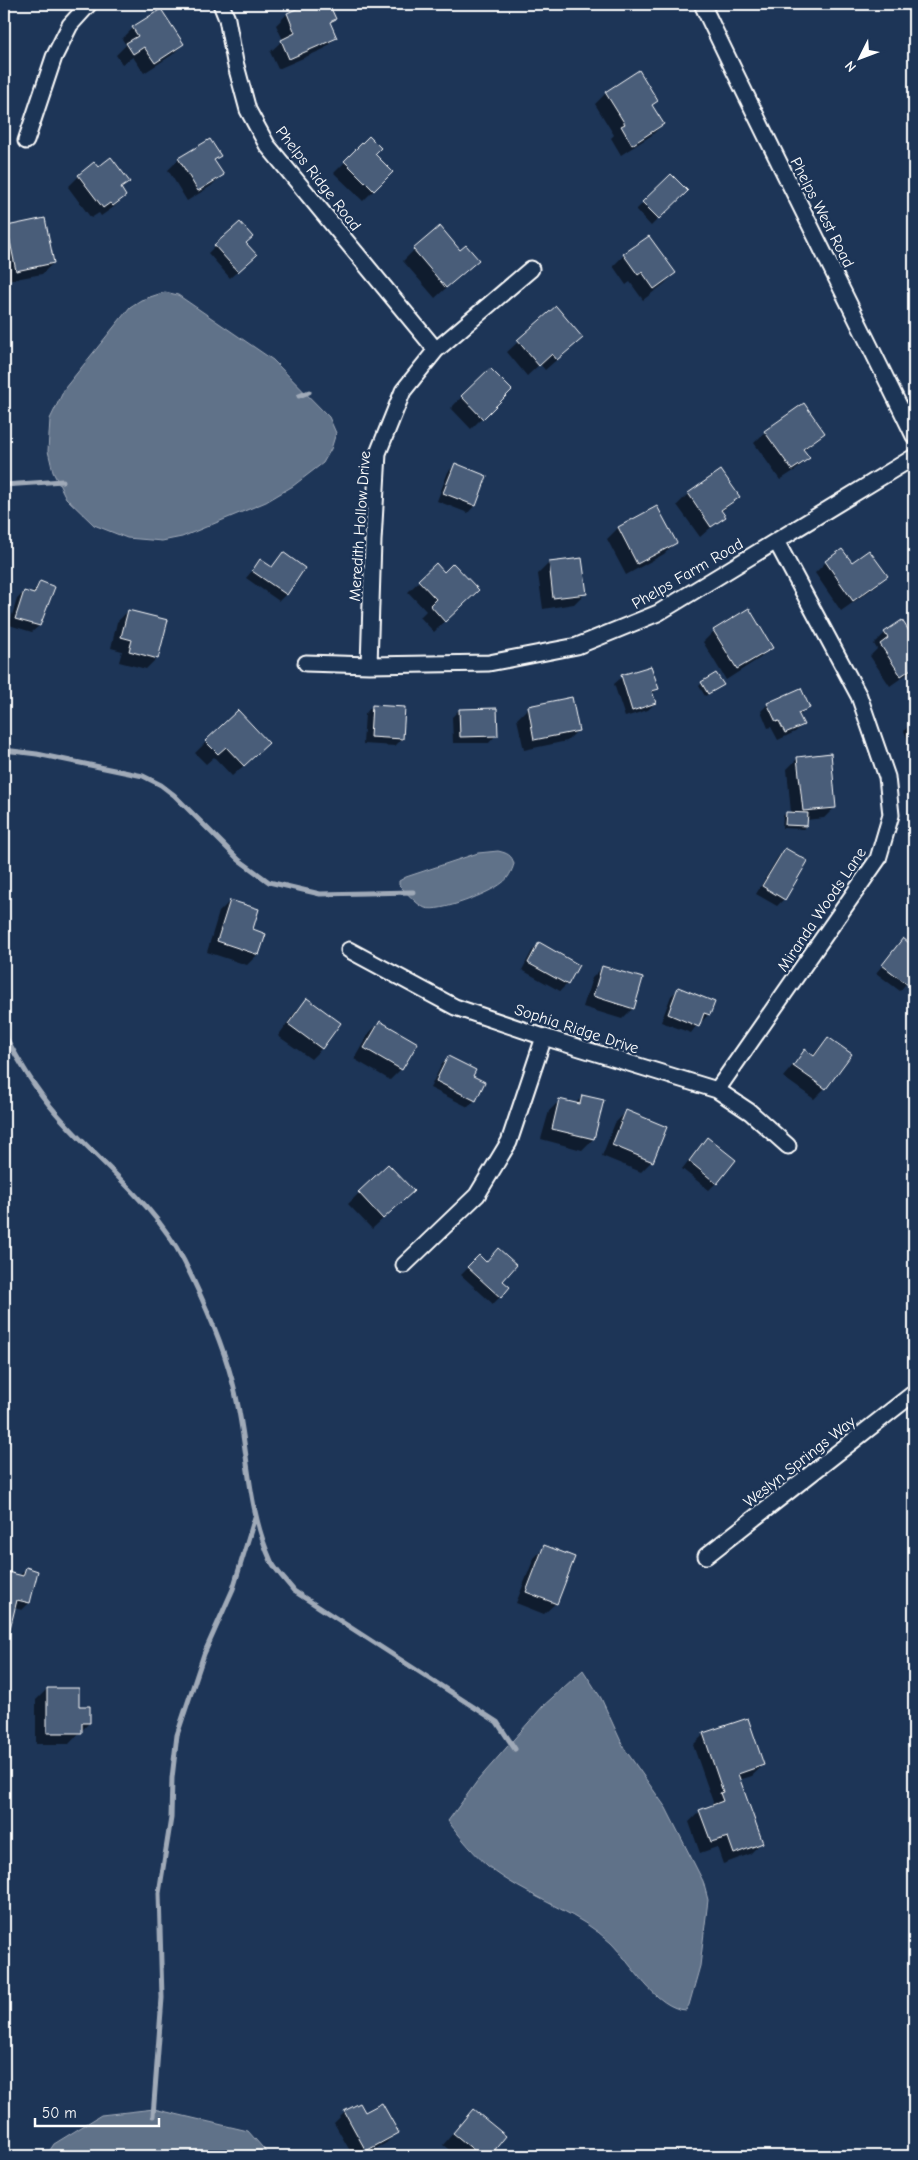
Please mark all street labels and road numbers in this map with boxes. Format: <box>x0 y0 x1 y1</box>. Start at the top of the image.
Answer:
street label: Phelps Ridge Road <box>272 123 365 234</box>
street label: Phelps West Road <box>787 154 858 271</box>
street label: Meredith Hollow Drive <box>346 450 374 602</box>
street label: Phelps Farm Road <box>629 535 746 613</box>
street label: Miranda Woods Lane <box>774 844 870 975</box>
street label: Sophia Ridge Drive <box>512 1000 641 1058</box>
street label: Weslyn Springs Way <box>740 1412 860 1511</box>

